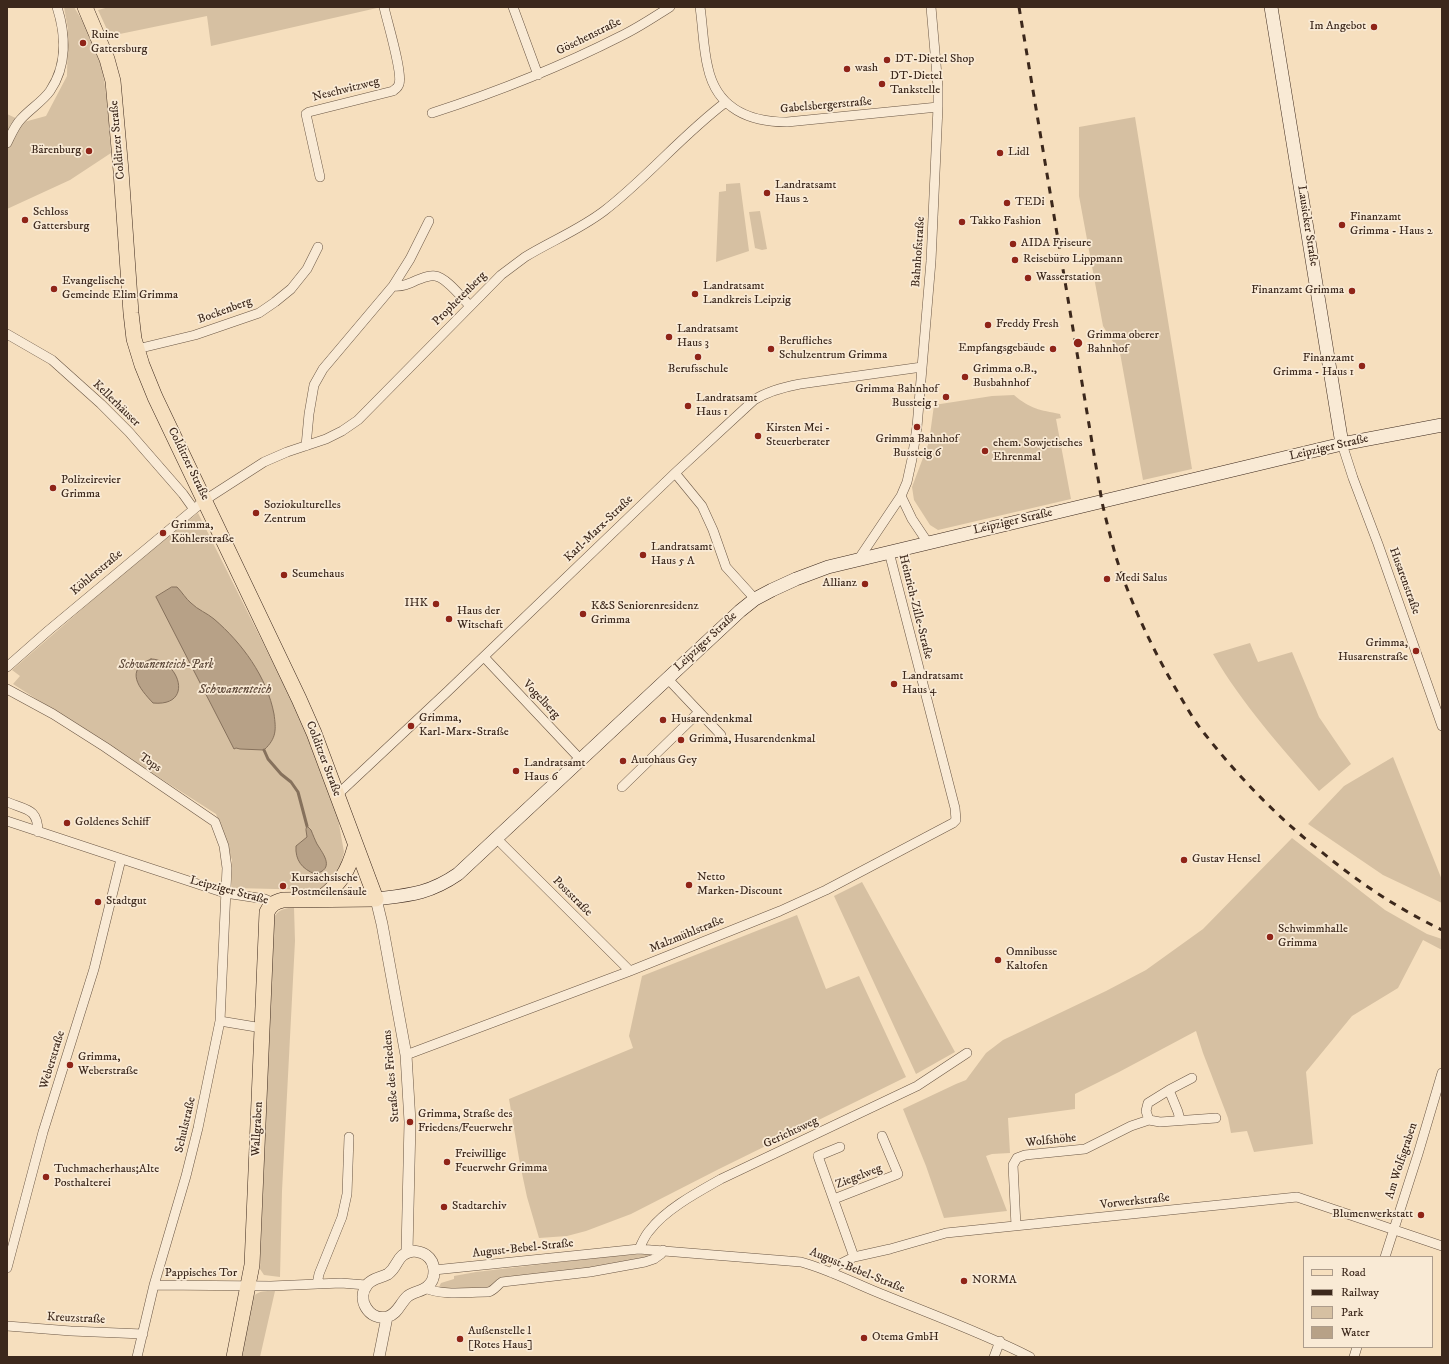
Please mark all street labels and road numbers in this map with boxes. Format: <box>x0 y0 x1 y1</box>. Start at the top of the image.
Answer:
street label: Göschenstraße <box>554 15 624 59</box>
street label: Neschwitzweg <box>311 75 381 105</box>
street label: Gabelsbergerstraße <box>780 95 872 117</box>
street label: Colditzer Straße <box>107 100 129 180</box>
street label: Lausicker Straße <box>1294 185 1320 267</box>
street label: Bahnhofstraße <box>909 216 929 288</box>
street label: Prophetenberg <box>430 269 490 329</box>
street label: Bockenberg <box>196 295 254 327</box>
street label: Kellerhäuser <box>89 378 143 430</box>
street label: Colditzer Straße <box>164 425 212 503</box>
street label: Leipziger Straße <box>1288 432 1370 464</box>
street label: Karl-Marx-Straße <box>562 493 636 565</box>
street label: Leipziger Straße <box>972 506 1054 538</box>
street label: Husarenstraße <box>1385 546 1423 616</box>
street label: Köhlerstraße <box>68 547 126 599</box>
street label: Heinrich-Zille-Straße <box>895 553 935 661</box>
street label: Leipziger Straße <box>672 609 740 675</box>
street label: Vogelberg <box>519 678 563 722</box>
street label: Colditzer Straße <box>302 719 344 799</box>
street label: Tops <box>136 750 164 776</box>
street label: Leipziger Straße <box>188 874 270 908</box>
street label: Poststraße <box>549 874 595 920</box>
street label: Malzmühlstraße <box>648 913 726 957</box>
street label: Weberstraße <box>37 1029 69 1091</box>
street label: Straße des Friedens <box>381 1029 403 1123</box>
street label: Schulstraße <box>173 1096 199 1154</box>
street label: Wallgraben <box>249 1101 267 1157</box>
street label: Gerichtsweg <box>761 1114 821 1152</box>
street label: Am Wolfsgraben <box>1383 1121 1421 1201</box>
street label: Wolfshöhe <box>1025 1131 1077 1151</box>
street label: Ziegelweg <box>834 1162 884 1192</box>
street label: Vorwerkstraße <box>1099 1191 1171 1213</box>
street label: August-Bebel-Straße <box>472 1237 574 1261</box>
street label: August-Bebel-Straße <box>807 1245 907 1297</box>
street label: Pappisches Tor <box>165 1267 237 1281</box>
street label: Kreuzstraße <box>46 1310 106 1328</box>

